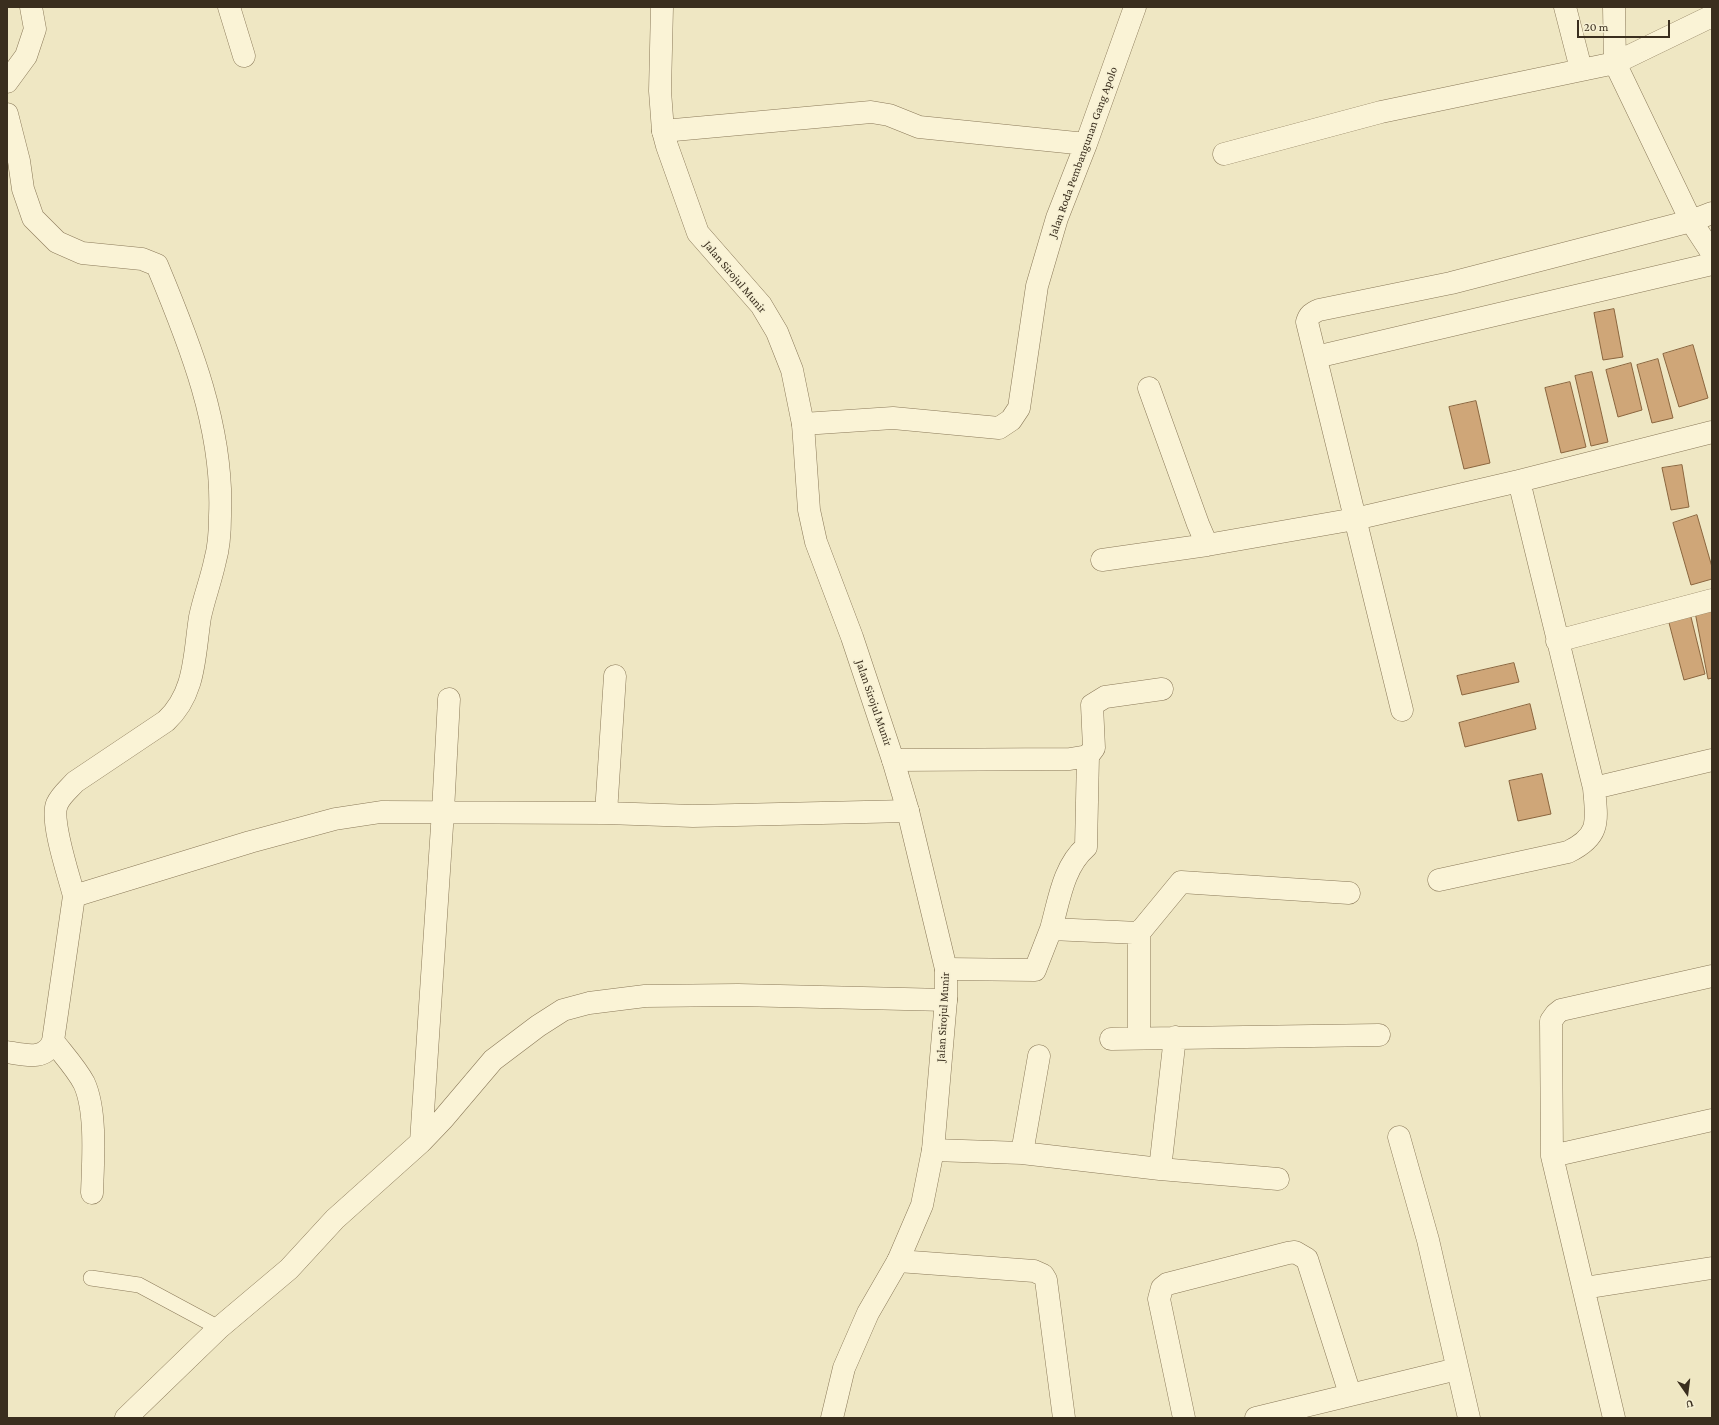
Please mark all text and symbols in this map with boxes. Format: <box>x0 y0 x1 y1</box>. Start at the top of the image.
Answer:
scale bar <box>1579 12 1672 38</box>
text: 20 m <box>1584 20 1608 34</box>
street label: Jalan Roda Pembangunan Gang Apolo <box>1045 65 1121 239</box>
street label: Jalan Sirojul Munir <box>701 238 769 316</box>
street label: Jalan Sirojul Munir <box>853 658 895 748</box>
street label: Jalan Sirojul Munir <box>933 972 953 1062</box>
north arrow <box>1667 1373 1707 1413</box>
text: U <box>1685 1398 1695 1411</box>

